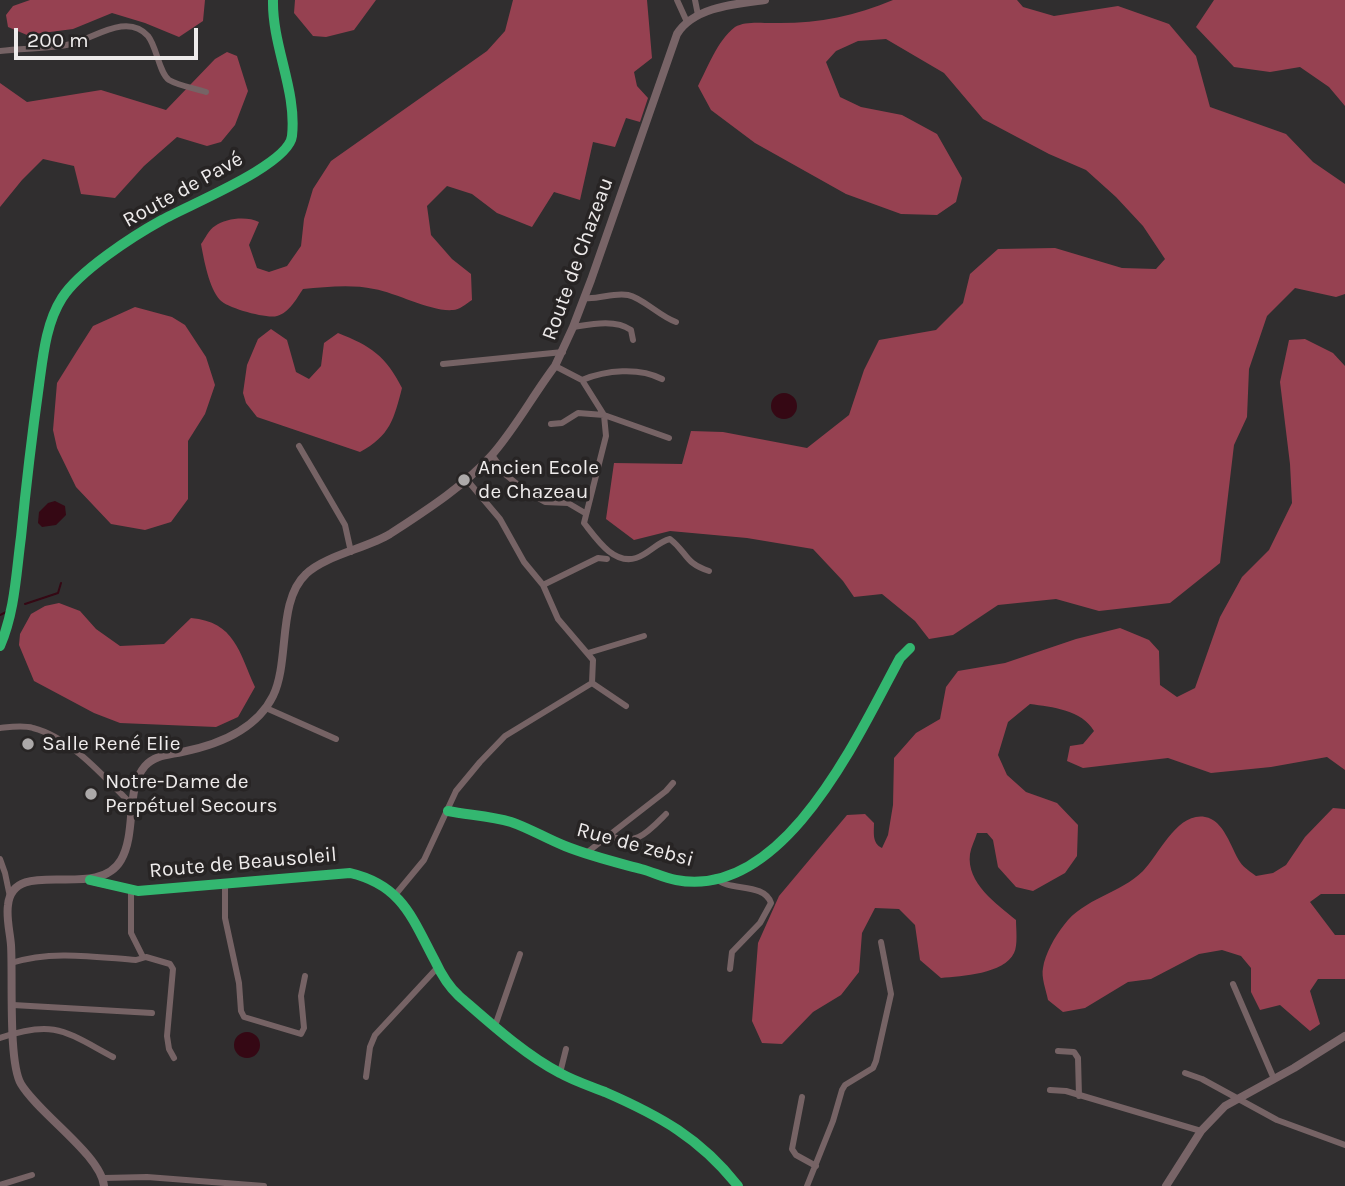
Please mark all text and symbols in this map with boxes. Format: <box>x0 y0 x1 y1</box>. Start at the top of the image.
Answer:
scale bar <box>18 14 201 58</box>
text: 200 m <box>27 28 89 52</box>
street label: Route de Pavé <box>119 147 247 233</box>
street label: Route de Chazeau <box>537 174 619 344</box>
place label: Ancien Ecole de Chazeau <box>478 455 599 505</box>
marker: Ancien Ecole de Chazeau <box>456 472 472 488</box>
place label: Salle René Elie <box>42 731 181 757</box>
marker: Salle René Elie <box>20 736 36 752</box>
place label: Notre-Dame de Perpétuel Secours <box>105 769 277 819</box>
marker: Notre-Dame de Perpétuel Secours <box>83 786 99 802</box>
street label: Rue de zebsi <box>574 817 696 873</box>
street label: Route de Beausoleil <box>148 842 338 884</box>

